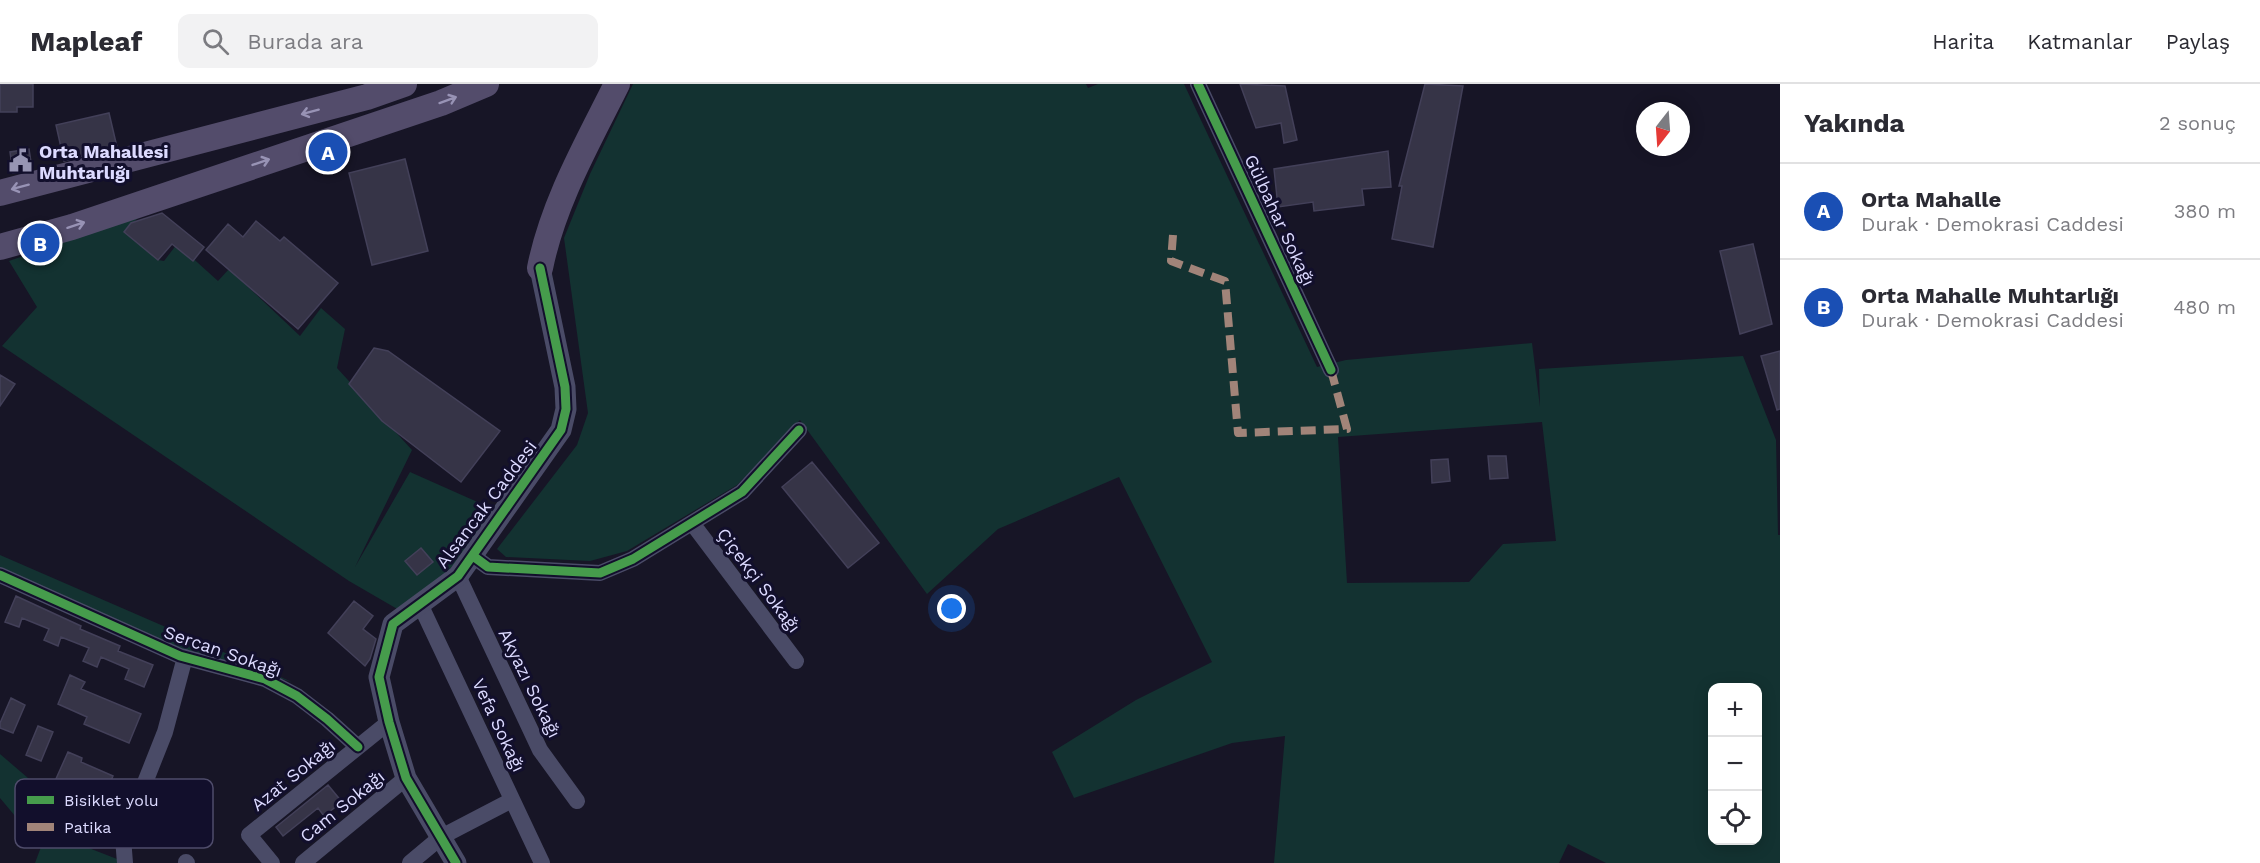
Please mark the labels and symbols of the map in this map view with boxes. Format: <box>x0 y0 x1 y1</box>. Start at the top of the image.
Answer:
one-way arrow <box>439 94 457 105</box>
north arrow <box>1636 102 1690 156</box>
one-way arrow <box>301 106 320 118</box>
pin: A <box>308 130 348 174</box>
place label: Orta Mahallesi Muhtarlığı <box>39 141 169 183</box>
public building icon: Orta Mahallesi Muhtarlığı <box>8 148 34 174</box>
street label: Gülbahar Sokağı <box>1240 151 1320 289</box>
one-way arrow <box>251 156 270 167</box>
one-way arrow <box>11 182 30 194</box>
one-way arrow <box>66 219 85 230</box>
pin: B <box>20 220 60 266</box>
street label: Alsancak Caddesi <box>431 436 541 572</box>
street label: Çiçekçi Sokağı <box>713 524 805 636</box>
your location <box>937 594 966 623</box>
street label: Sercan Sokağı <box>161 621 285 681</box>
street label: Akyazı Sokağı <box>495 625 565 741</box>
street label: Vefa Sokağı <box>468 675 530 775</box>
street label: Azat Sokağı <box>247 735 339 815</box>
street label: Cam Sokağı <box>295 766 389 846</box>
legend <box>15 779 213 848</box>
text: Bisiklet yolu <box>64 791 159 810</box>
text: Patika <box>64 818 111 837</box>

